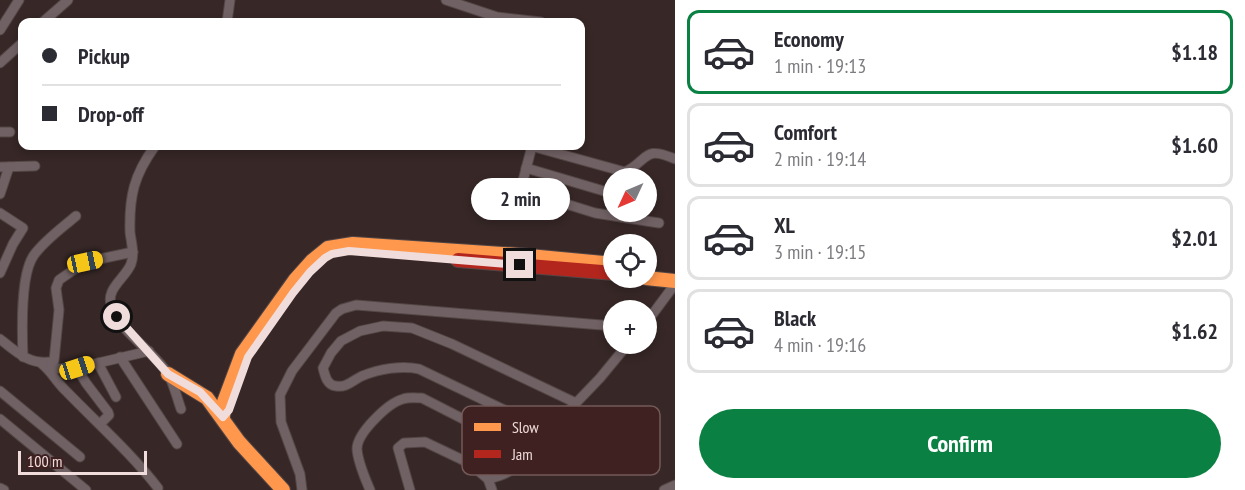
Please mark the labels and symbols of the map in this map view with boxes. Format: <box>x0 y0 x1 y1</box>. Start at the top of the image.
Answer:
north arrow <box>603 168 657 222</box>
callout: 2 min <box>470 178 570 220</box>
car <box>66 249 104 275</box>
route end <box>506 251 533 278</box>
route start <box>103 303 130 330</box>
car <box>57 354 97 382</box>
legend <box>462 406 660 475</box>
text: Slow <box>512 417 539 437</box>
text: Jam <box>511 444 533 464</box>
scale bar <box>18 448 147 476</box>

